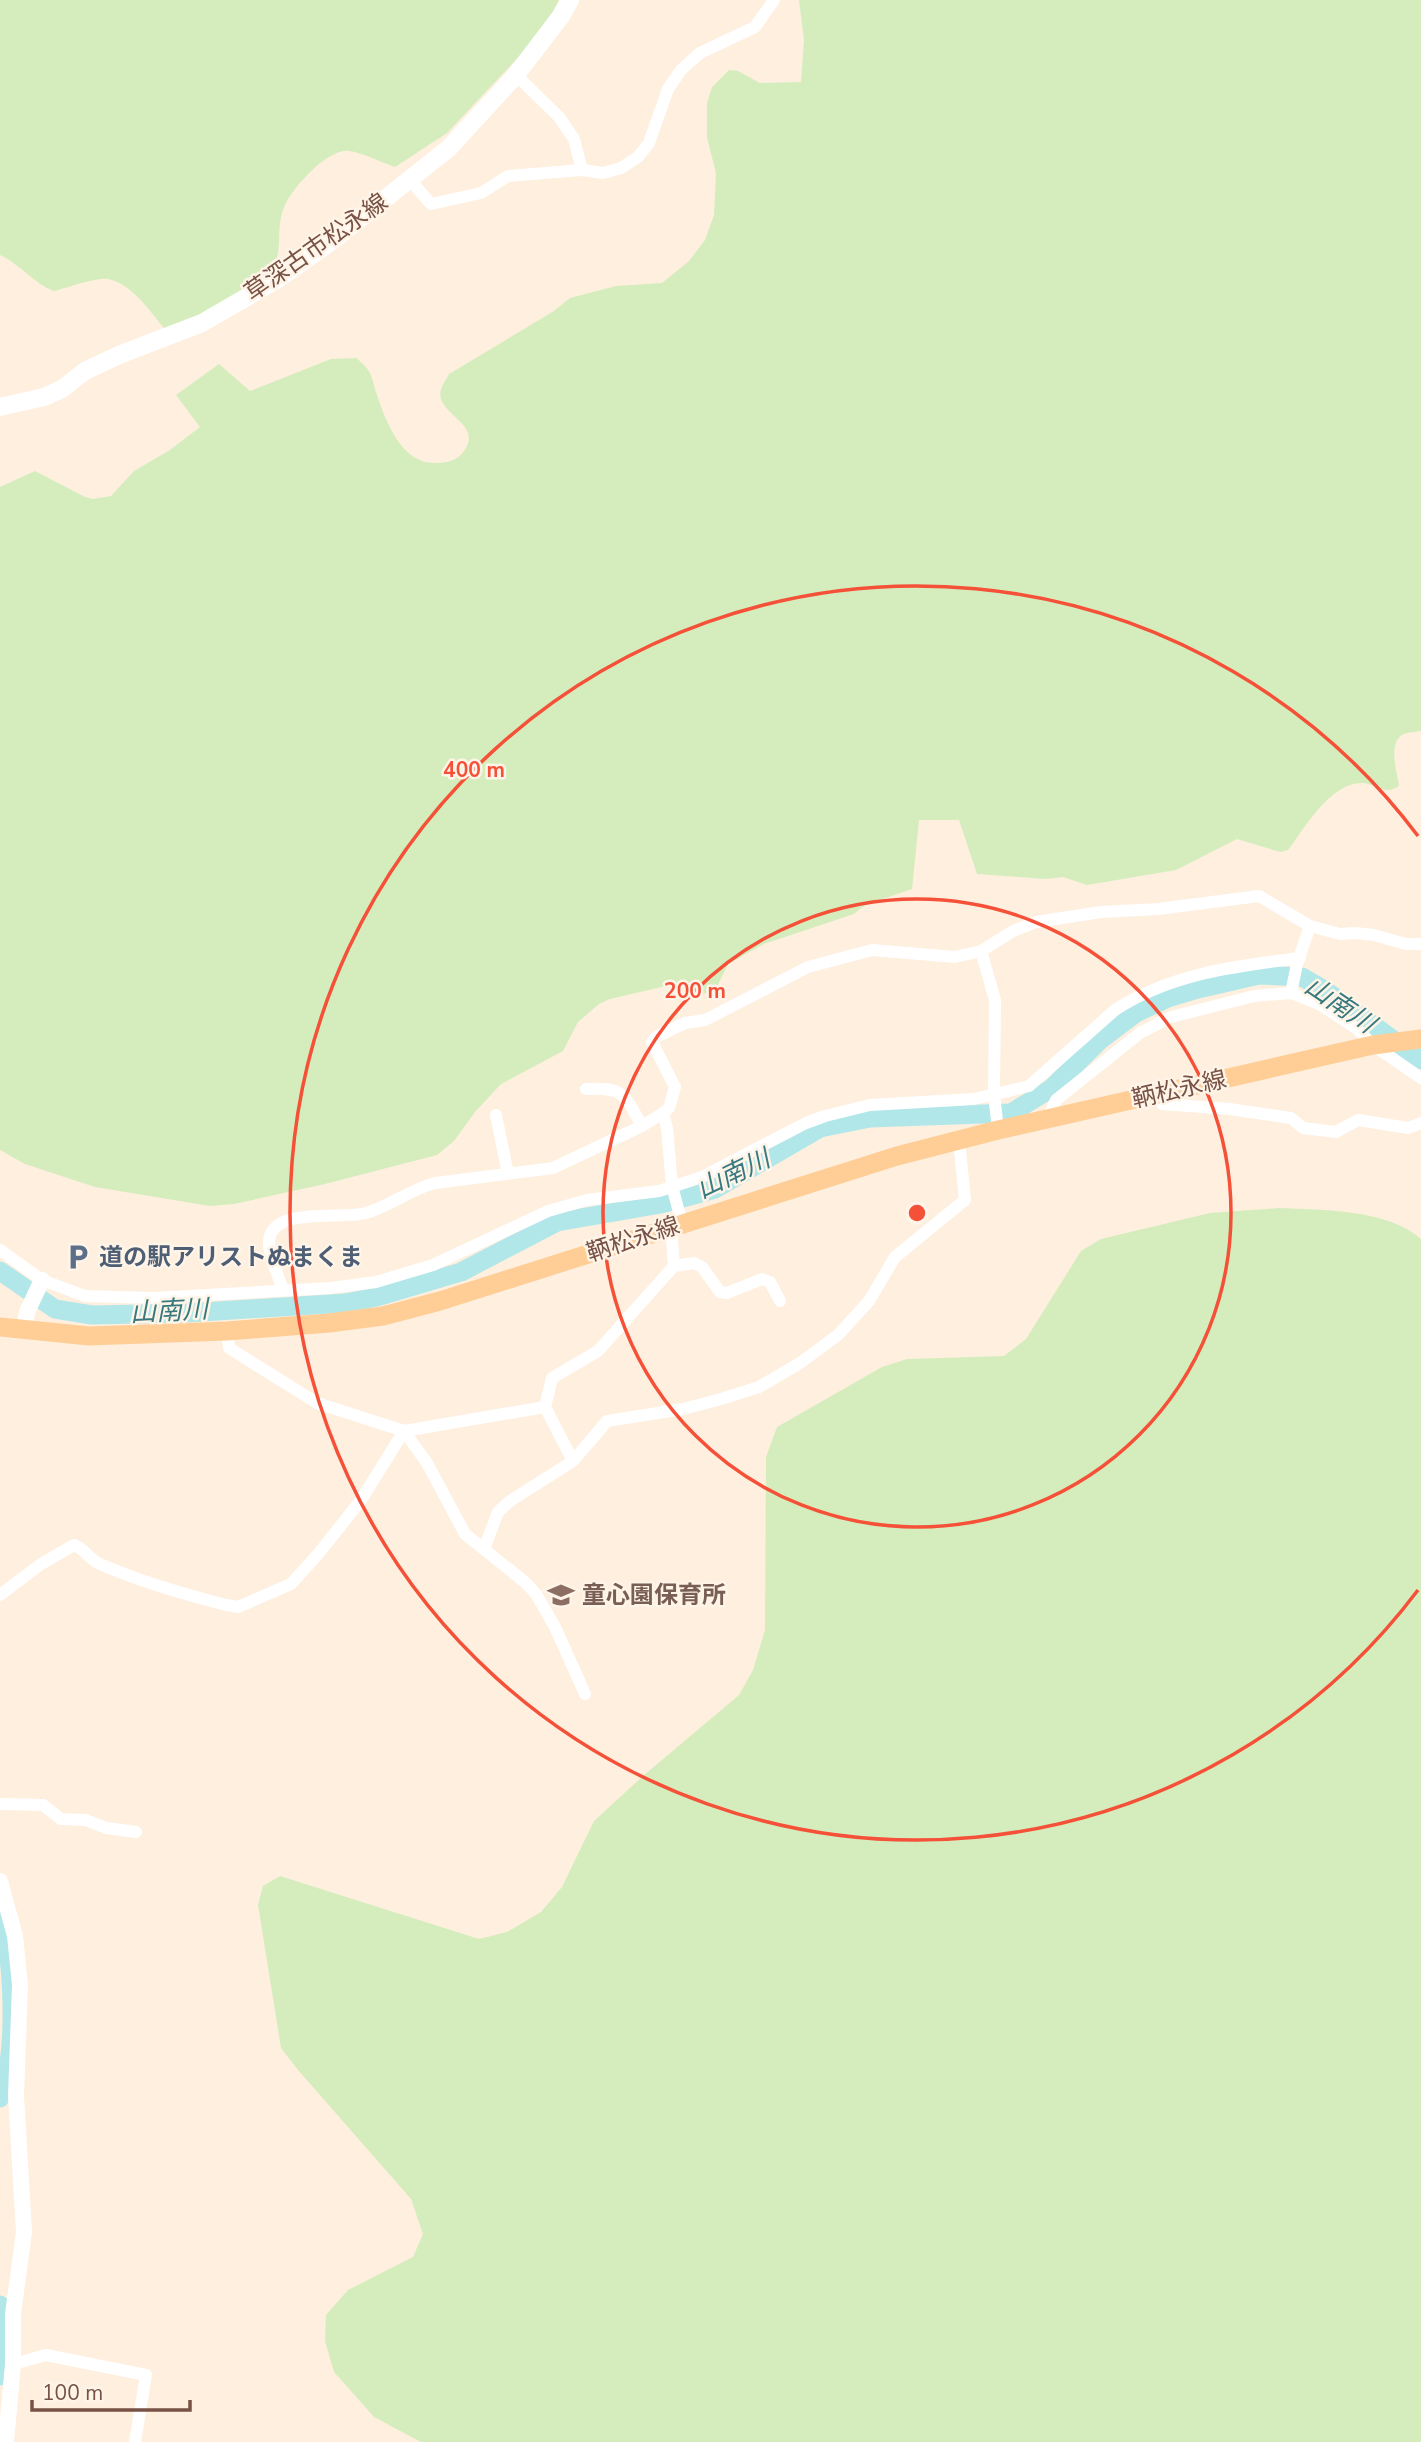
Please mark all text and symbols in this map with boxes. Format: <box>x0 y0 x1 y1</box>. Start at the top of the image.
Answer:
street label: 草深古市松永線 <box>238 186 394 308</box>
text: 400 m <box>443 756 505 784</box>
water label: 山南川 <box>1298 969 1385 1043</box>
text: 200 m <box>664 977 726 1005</box>
street label: 鞆松永線 <box>1129 1063 1229 1115</box>
water label: 山南川 <box>690 1140 778 1207</box>
centre of rings <box>905 1201 929 1225</box>
street label: 鞆松永線 <box>582 1209 684 1269</box>
place label: 道の駅アリストぬまくま <box>99 1241 363 1273</box>
parking icon: 道の駅アリストぬまくま <box>63 1242 93 1272</box>
water label: 山南川 <box>129 1291 212 1331</box>
place label: 童心園保育所 <box>582 1579 726 1611</box>
school or university icon: 童心園保育所 <box>546 1580 576 1610</box>
scale bar <box>32 2368 189 2412</box>
text: 100 m <box>42 2379 103 2407</box>

